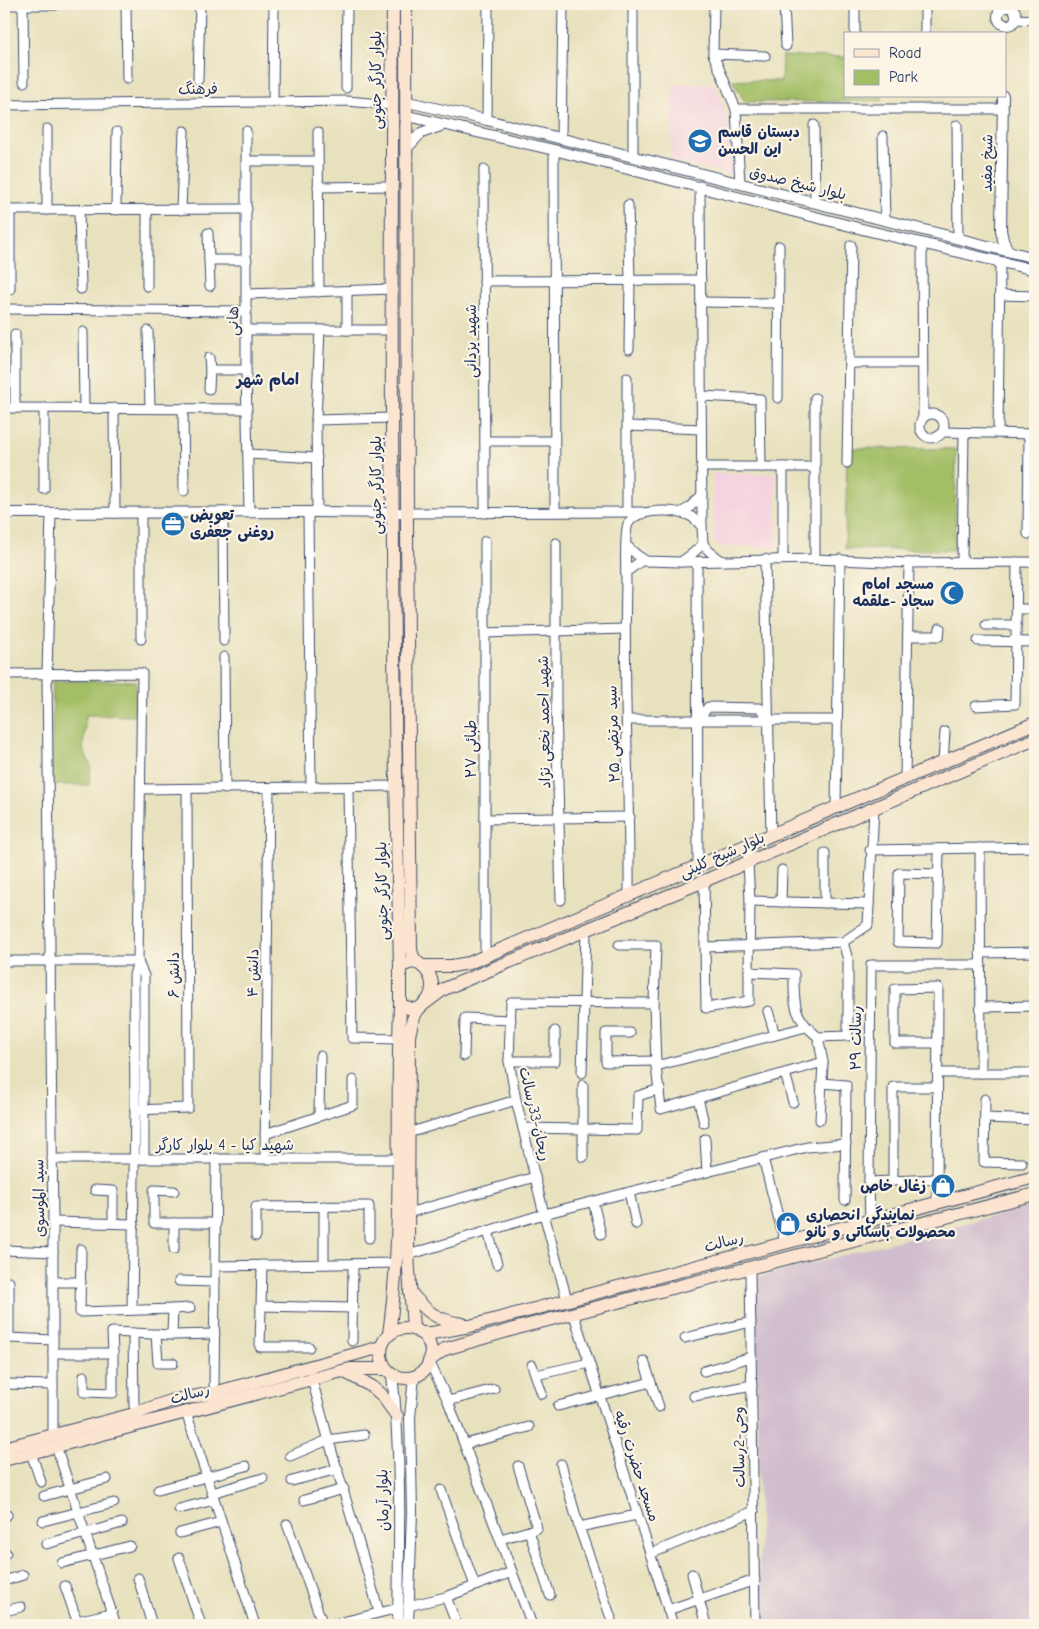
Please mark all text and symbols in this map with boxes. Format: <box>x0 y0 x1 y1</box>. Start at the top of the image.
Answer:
street label: بلوار کارگر جنوبی <box>367 31 386 129</box>
legend <box>844 32 1006 98</box>
text: Road <box>889 44 921 62</box>
text: Park <box>889 68 918 86</box>
street label: فرهنگ <box>178 80 218 98</box>
place label: دبستان قاسم این الحسن <box>718 123 800 158</box>
school or university icon: دبستان قاسم این الحسن <box>687 128 713 154</box>
street label: شیخ مفید <box>977 134 998 192</box>
street label: بلوار شیخ صدوق <box>748 162 848 205</box>
street label: شهید یزدانی <box>462 304 481 378</box>
street label: هانی <box>224 306 243 336</box>
district label: امام شهر <box>235 371 299 392</box>
street label: بلوار کارگر جنوبی <box>367 436 386 534</box>
place label: تعویض روغنی جعفری <box>190 506 274 542</box>
office icon: تعویض روغنی جعفری <box>160 511 186 537</box>
place label: مسجد امام سجاد -علقمه <box>852 575 934 610</box>
mosque icon: مسجد امام سجاد -علقمه <box>939 580 965 606</box>
street label: شهید احمد نخعی نژاد <box>534 655 555 789</box>
street label: ۲۵ سید مرتضی <box>602 685 625 783</box>
street label: طبائی ۲۷ <box>462 720 481 778</box>
street label: بلوار شیخ کلینی <box>677 828 768 883</box>
street label: بلوار کارگر جنوبی <box>372 841 393 941</box>
street label: دانش ۴ <box>244 948 262 998</box>
street label: دانش ۶ <box>165 952 183 998</box>
street label: رسالت ۲۹ <box>847 1006 865 1070</box>
street label: ریحان-33رسالت <box>515 1065 555 1163</box>
street label: شهید کیا - 4 بلوار کارگر <box>154 1136 294 1154</box>
street label: سید الموسوی <box>29 1159 49 1237</box>
shop icon: زغال خاص <box>930 1173 956 1199</box>
place label: زغال خاص <box>860 1177 926 1195</box>
place label: نمایندگی انحصاری محصولات باسکاتی و نانو <box>805 1205 956 1242</box>
shop icon: نمایندگی انحصاری محصولات باسکاتی و نانو <box>775 1211 801 1237</box>
street label: رسالت <box>702 1228 746 1256</box>
street label: رسالت <box>168 1380 212 1408</box>
street label: وحی-2رسالت <box>729 1406 750 1488</box>
street label: مسجد حضرت رقیه <box>611 1408 663 1524</box>
street label: بلوار آرمان <box>373 1469 393 1531</box>

